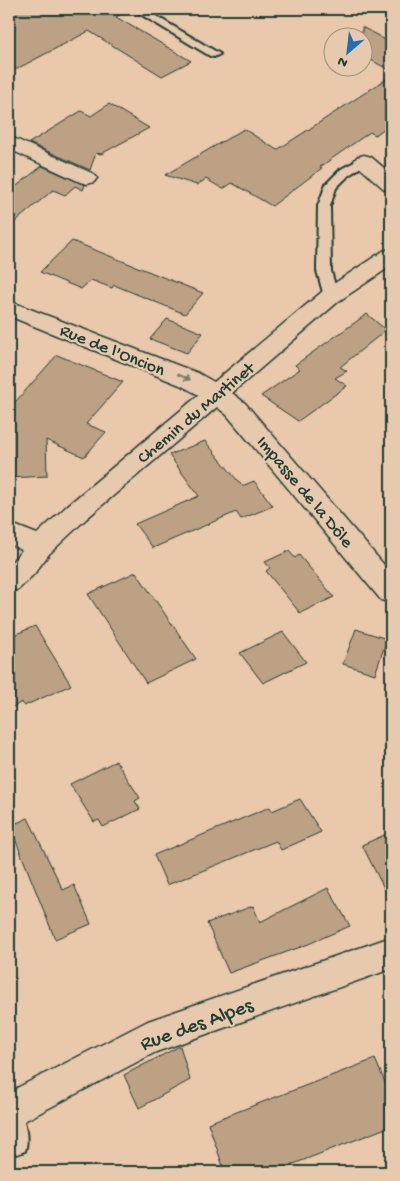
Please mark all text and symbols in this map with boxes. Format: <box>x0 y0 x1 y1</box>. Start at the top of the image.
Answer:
north arrow <box>322 28 372 78</box>
text: N <box>335 52 351 71</box>
street label: Rue de l'Oncion <box>56 321 168 382</box>
street label: Chemin du Martinet <box>134 358 261 469</box>
one-way arrow <box>177 374 191 382</box>
street label: Impasse de la Dôle <box>251 432 357 553</box>
street label: Rue des Alpes <box>137 994 258 1058</box>

